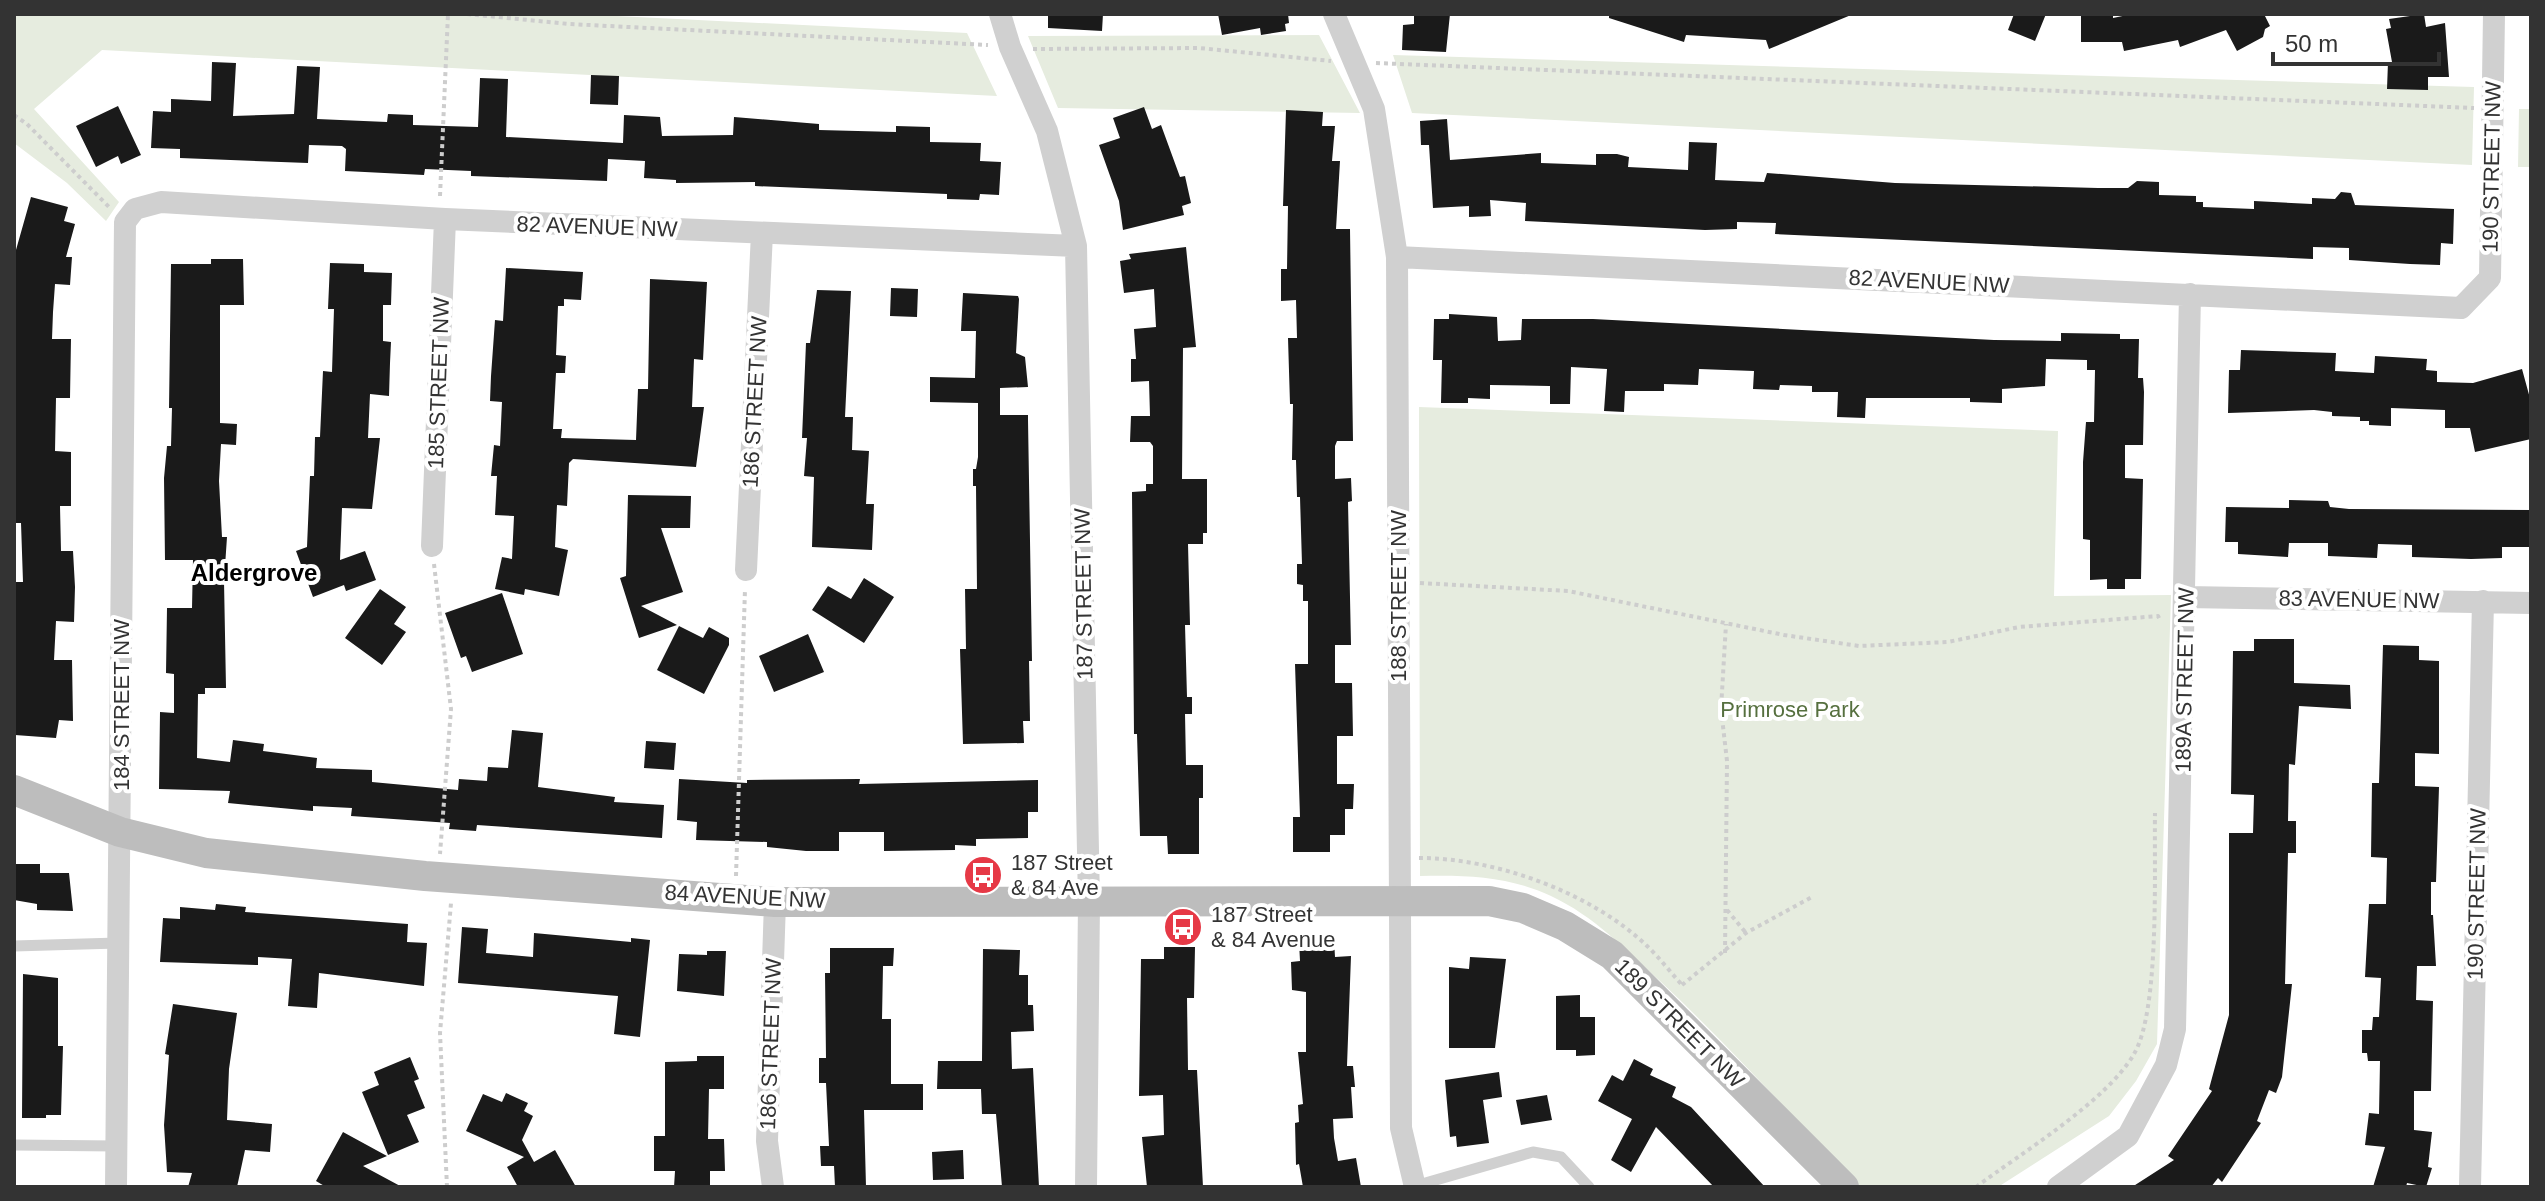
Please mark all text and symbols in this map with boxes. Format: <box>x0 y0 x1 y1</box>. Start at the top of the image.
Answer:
scale bar <box>2273 16 2439 66</box>
text: 50 m <box>2285 30 2338 57</box>
street label: 190 STREET NW <box>2478 81 2506 253</box>
street label: 82 AVENUE NW <box>516 211 678 242</box>
street label: 82 AVENUE NW <box>1848 265 2010 298</box>
street label: 185 STREET NW <box>423 296 454 469</box>
street label: 186 STREET NW <box>738 315 771 489</box>
street label: 187 STREET NW <box>1069 508 1097 680</box>
street label: 188 STREET NW <box>1386 510 1411 682</box>
district label: Aldergrove <box>191 559 317 586</box>
street label: 83 AVENUE NW <box>2278 586 2440 613</box>
street label: 189A STREET NW <box>2170 587 2199 773</box>
street label: 184 STREET NW <box>109 619 134 791</box>
park label: Primrose Park <box>1720 697 1861 722</box>
street label: 190 STREET NW <box>2463 808 2491 980</box>
place label: 187 Street & 84 Ave <box>1011 850 1113 900</box>
bus stop icon: 187 Street & 84 Ave <box>962 854 1004 896</box>
street label: 84 AVENUE NW <box>664 880 826 913</box>
place label: 187 Street & 84 Avenue <box>1211 902 1335 952</box>
bus stop icon: 187 Street & 84 Avenue <box>1162 906 1204 948</box>
street label: 189 STREET NW <box>1610 954 1749 1093</box>
street label: 186 STREET NW <box>755 957 786 1130</box>

